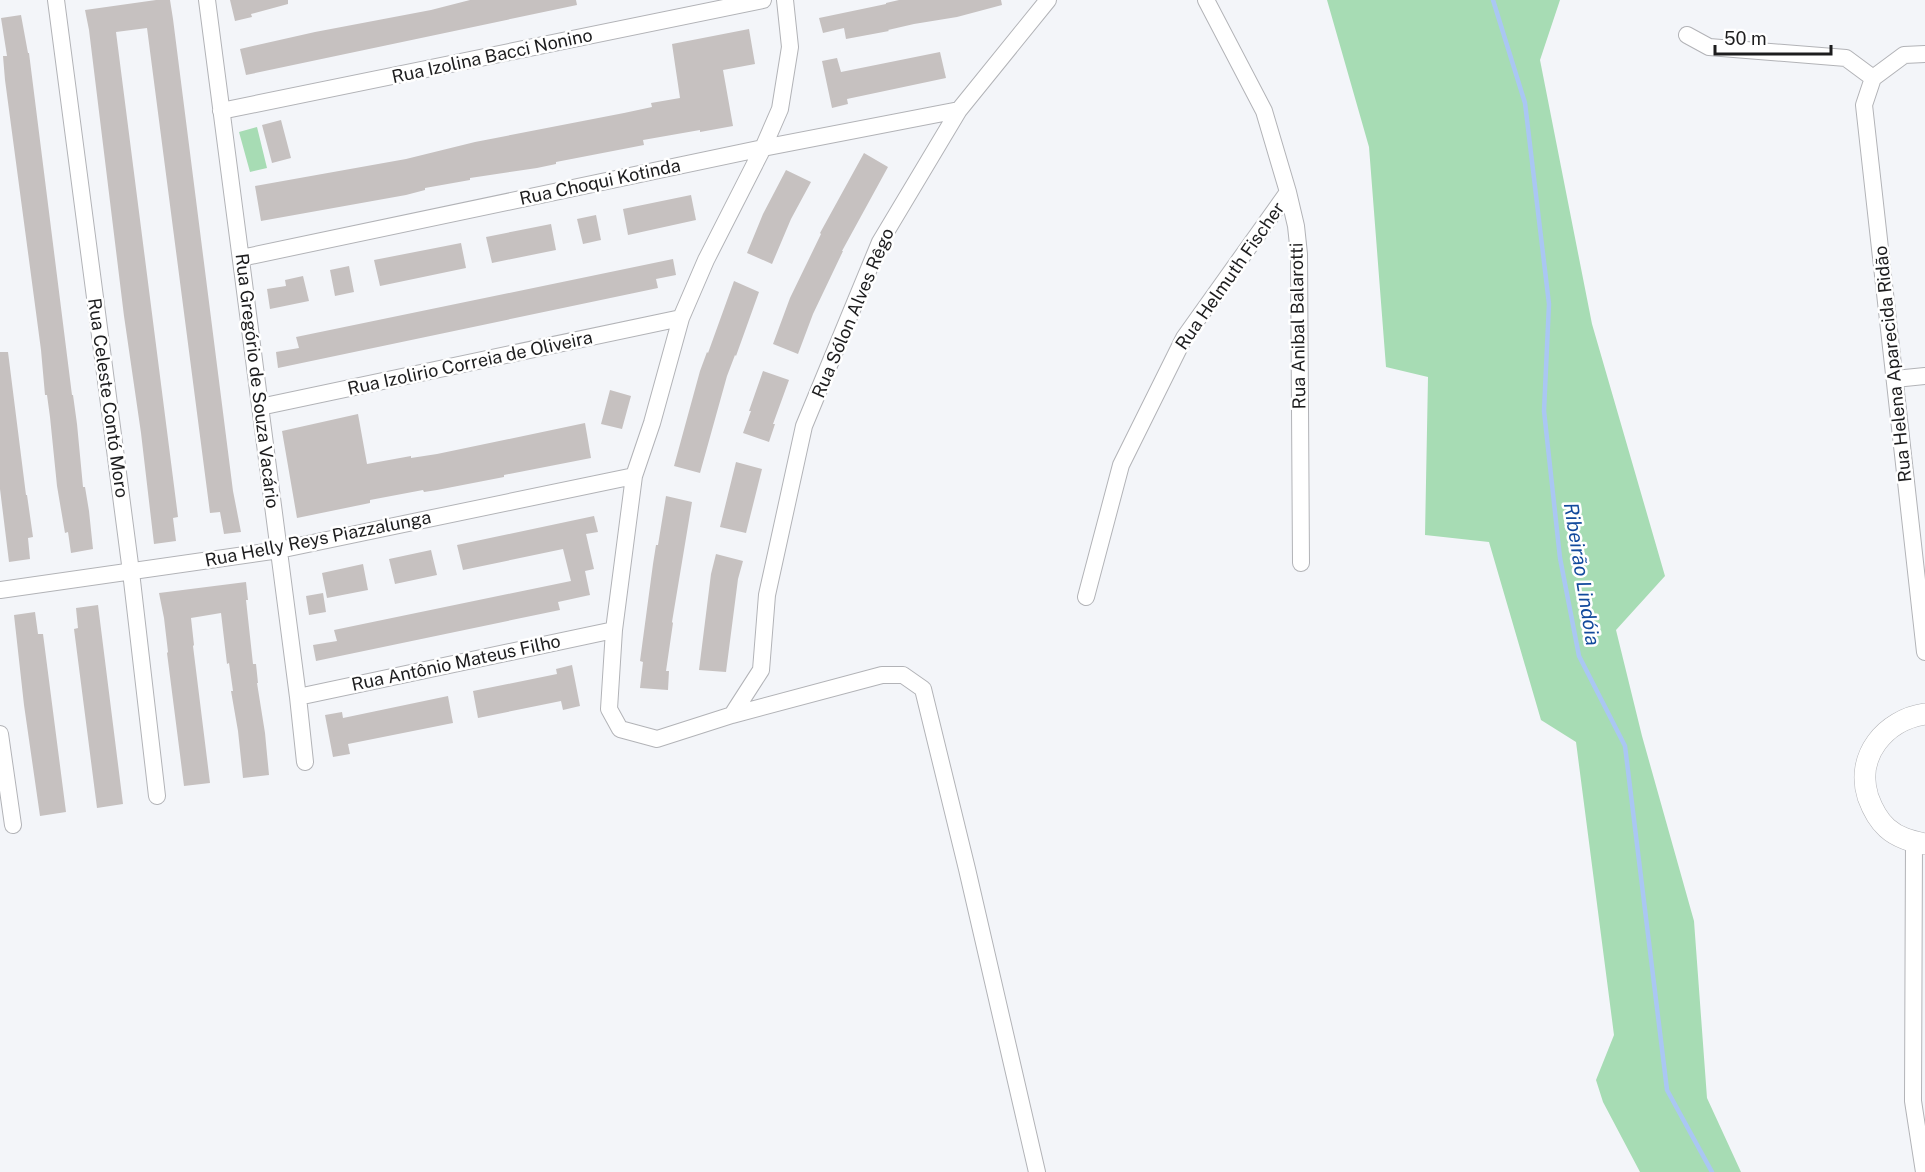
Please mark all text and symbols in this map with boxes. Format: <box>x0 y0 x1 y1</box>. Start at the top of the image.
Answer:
scale bar <box>1715 18 1830 56</box>
street label: Rua Izolina Bacci Nonino <box>390 24 594 87</box>
text: 50 m <box>1724 28 1767 49</box>
street label: Rua Choqui Kotinda <box>517 154 682 209</box>
street label: Rua Helmuth Fischer <box>1171 198 1288 354</box>
street label: Rua Sólon Alves Rêgo <box>807 225 898 401</box>
street label: Rua Anibal Balarotti <box>1286 243 1309 409</box>
street label: Rua Helena Aparecida Ridão <box>1870 245 1915 483</box>
street label: Rua Gregório de Souza Vacário <box>231 252 284 510</box>
street label: Rua Celeste Contó Moro <box>84 297 133 499</box>
street label: Rua Izolirio Correia de Oliveira <box>345 326 594 399</box>
water label: Ribeirão Lindóia <box>1559 501 1605 647</box>
street label: Rua Helly Reys Piazzalunga <box>203 506 433 571</box>
street label: Rua Antônio Mateus Filho <box>349 630 562 695</box>

